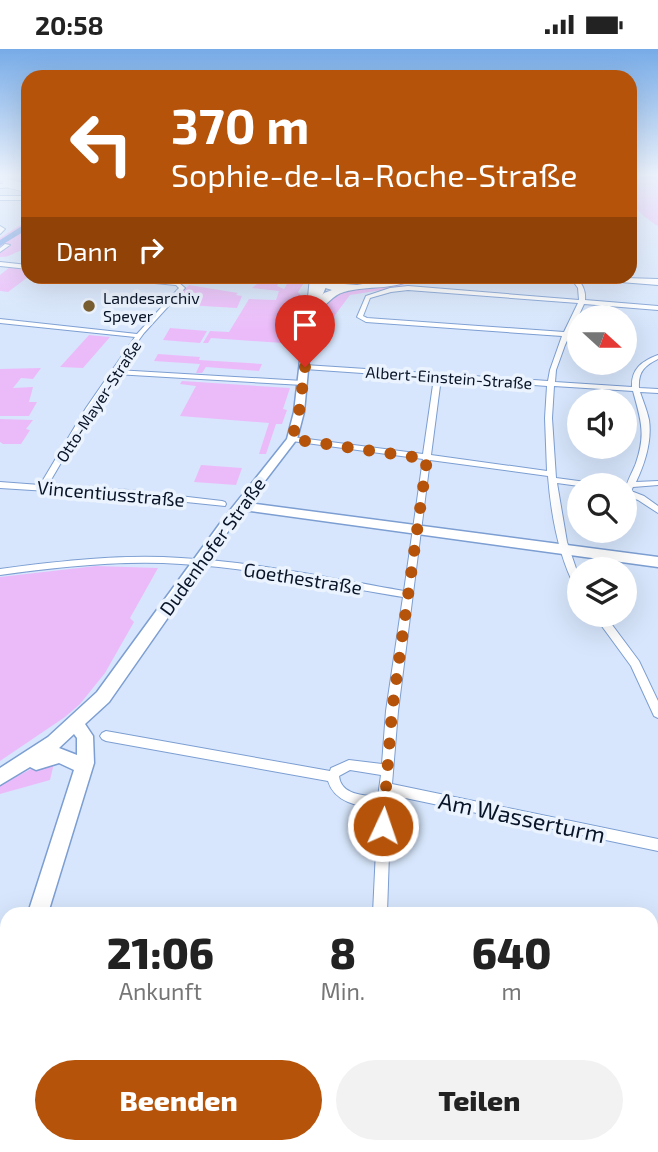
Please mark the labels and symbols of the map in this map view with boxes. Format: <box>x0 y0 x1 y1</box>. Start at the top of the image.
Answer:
place label: Landesarchiv Speyer <box>103 288 200 325</box>
pin <box>275 295 335 367</box>
marker: Landesarchiv Speyer <box>81 298 97 314</box>
north arrow <box>567 305 637 375</box>
street label: Otto-Mayer-Straße <box>52 337 144 465</box>
street label: Albert-Einstein-Straße <box>365 362 533 392</box>
street label: Dudenhofer Straße <box>154 473 270 619</box>
street label: Vincentiusstraße <box>36 475 186 511</box>
street label: Goethestraße <box>242 557 364 599</box>
street label: Am Wasserturm <box>436 786 608 848</box>
position arrow <box>346 789 420 863</box>

